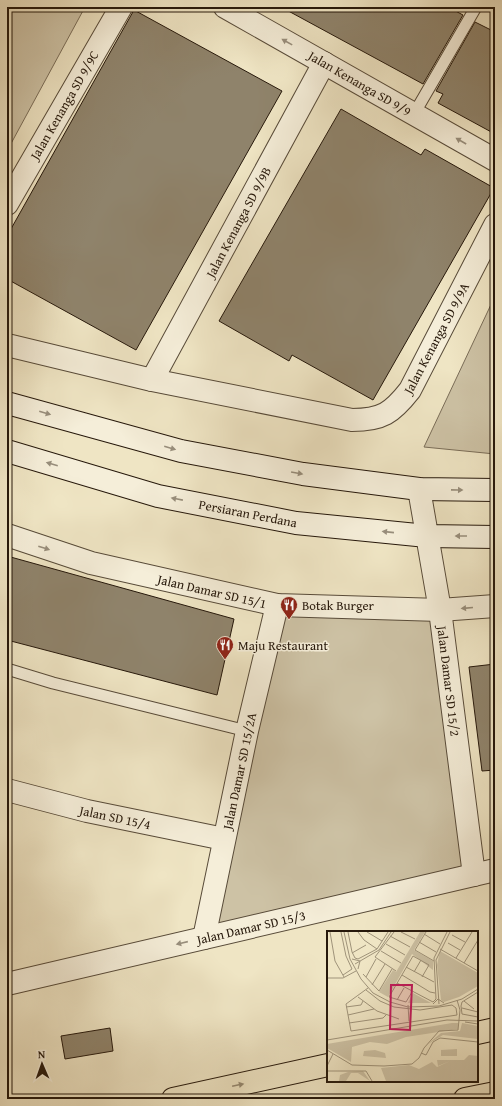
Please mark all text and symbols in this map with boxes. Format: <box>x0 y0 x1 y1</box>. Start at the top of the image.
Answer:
one-way arrow <box>281 39 293 45</box>
street label: Jalan Kenanga SD 9/9 <box>303 45 415 121</box>
street label: Jalan Kenanga SD 9/9C <box>24 47 103 165</box>
one-way arrow <box>455 137 467 144</box>
street label: Jalan Kenanga SD 9/9B <box>200 163 276 283</box>
street label: Jalan Kenanga SD 9/9A <box>398 279 474 399</box>
one-way arrow <box>38 411 51 417</box>
one-way arrow <box>164 445 176 451</box>
one-way arrow <box>45 461 57 467</box>
one-way arrow <box>291 470 304 476</box>
one-way arrow <box>451 486 463 493</box>
street label: Persiaran Perdana <box>197 495 300 532</box>
one-way arrow <box>171 496 183 502</box>
one-way arrow <box>382 529 394 536</box>
one-way arrow <box>454 533 467 539</box>
one-way arrow <box>38 545 50 551</box>
street label: Jalan Damar SD 15/1 <box>154 569 268 613</box>
restaurant icon: Botak Burger <box>279 595 299 620</box>
place label: Botak Burger <box>302 596 375 615</box>
one-way arrow <box>461 605 473 612</box>
street label: Jalan Damar SD 15/2 <box>432 623 465 737</box>
restaurant icon: Maju Restaurant <box>215 635 235 660</box>
place label: Maju Restaurant <box>238 636 328 655</box>
street label: Jalan Damar SD 15/2A <box>217 711 261 833</box>
street label: Jalan SD 15/4 <box>76 800 152 834</box>
street label: Jalan Damar SD 15/3 <box>193 906 307 950</box>
inset map <box>327 931 478 1082</box>
one-way arrow <box>176 940 188 946</box>
north arrow <box>22 1044 62 1084</box>
text: N <box>38 1046 46 1062</box>
one-way arrow <box>232 1081 245 1087</box>

